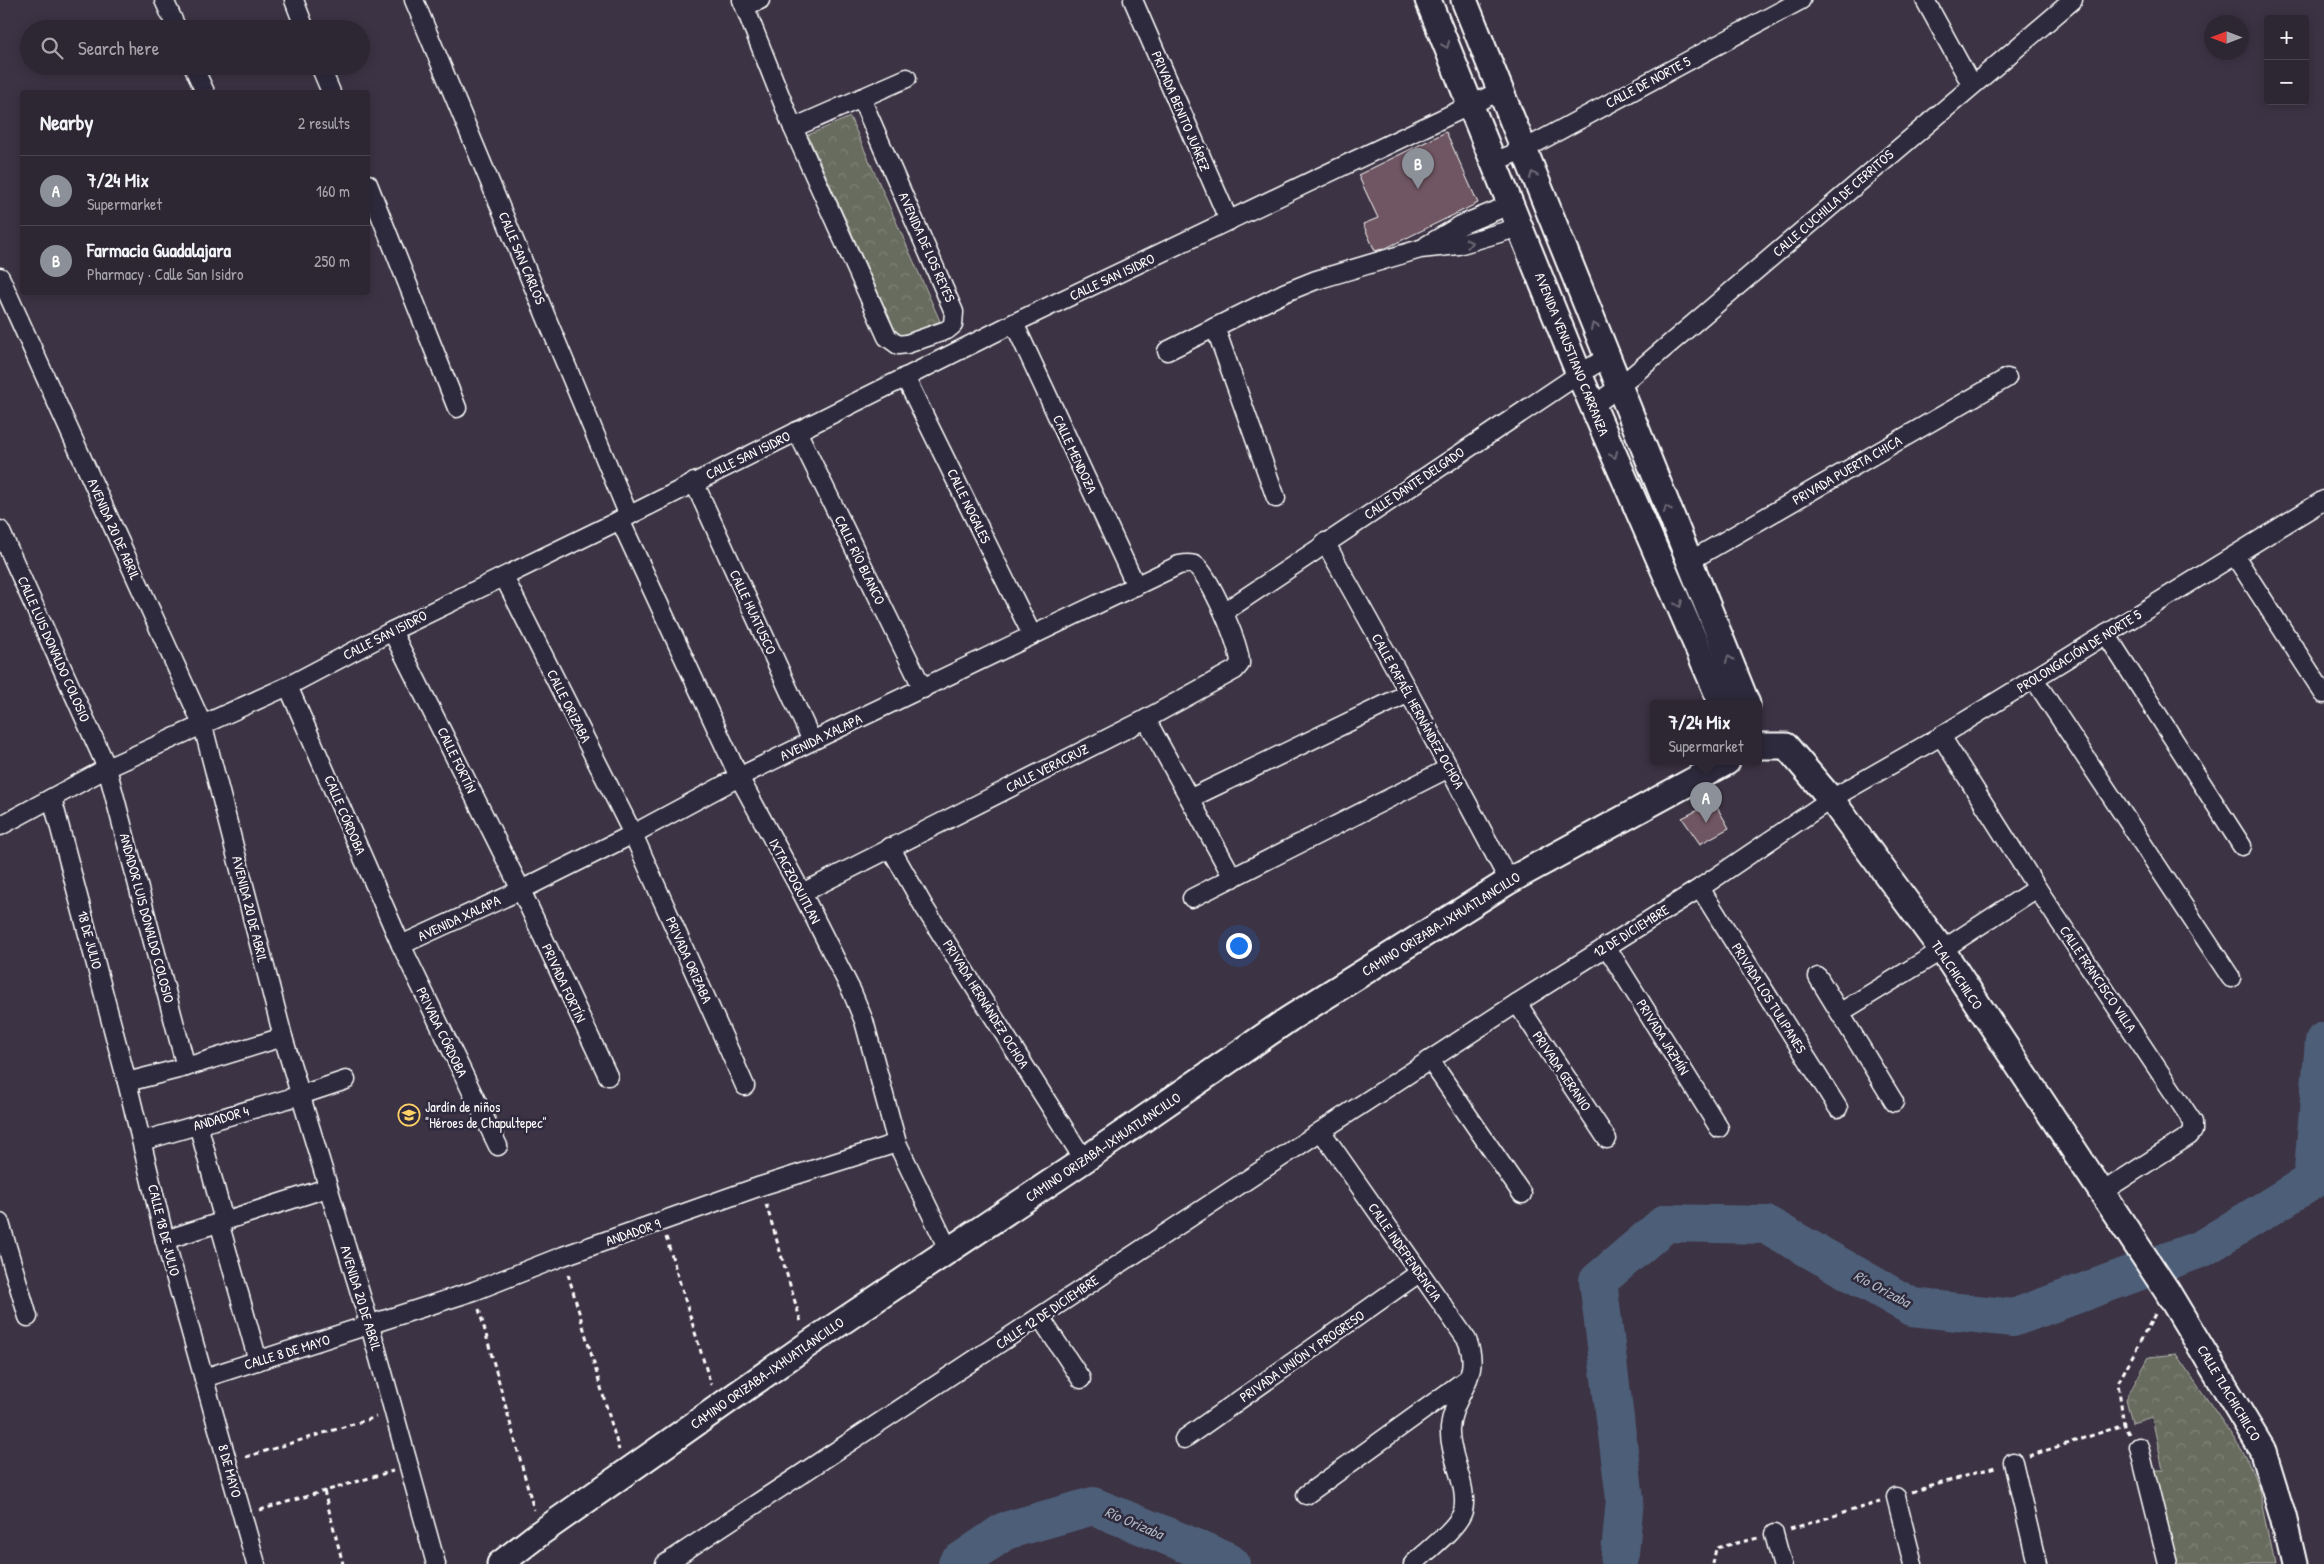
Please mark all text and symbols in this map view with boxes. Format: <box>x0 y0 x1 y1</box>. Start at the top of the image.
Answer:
north arrow <box>2204 15 2249 60</box>
map controls <box>2264 15 2309 105</box>
button: + <box>2264 15 2309 60</box>
search box <box>20 20 370 75</box>
icon: search <box>38 34 66 62</box>
text: Search here <box>78 35 159 61</box>
one-way arrow <box>1440 40 1450 49</box>
street label: PRIVADA BENITO JUÁREZ <box>1148 48 1215 174</box>
street label: CALLE DE NORTE 5 <box>1602 51 1694 112</box>
button: − <box>2264 60 2309 105</box>
text: Nearby <box>40 108 93 137</box>
text: 2 results <box>298 112 350 134</box>
street label: CALLE CUCHILLA DE CERRITOS <box>1768 144 1898 260</box>
pin: B <box>1402 148 1434 189</box>
text: 7/24 Mix <box>87 167 149 193</box>
one-way arrow <box>1529 171 1539 180</box>
text: A <box>52 180 60 202</box>
text: 160 m <box>316 180 350 202</box>
street label: AVENIDA DE LOS REYES <box>895 189 960 305</box>
text: Supermarket <box>87 193 162 215</box>
street label: CALLE SAN CARLOS <box>494 209 551 307</box>
text: Farmacia Guadalajara <box>87 237 231 263</box>
one-way arrow <box>1464 238 1473 249</box>
street label: CALLE SAN ISIDRO <box>1066 248 1158 305</box>
text: B <box>52 250 60 272</box>
text: 250 m <box>314 250 350 272</box>
text: Pharmacy · Calle San Isidro <box>87 263 243 285</box>
street label: AVENIDA VENUSTIANO CARRANZA <box>1531 269 1614 438</box>
one-way arrow <box>1589 322 1599 330</box>
street label: CALLE MENDOZA <box>1049 411 1102 496</box>
street label: CALLE SAN ISIDRO <box>702 426 794 483</box>
street label: PRIVADA PUERTA CHICA <box>1789 430 1905 509</box>
street label: CALLE DANTE DELGADO <box>1360 442 1468 523</box>
one-way arrow <box>1607 450 1618 459</box>
street label: CALLE NOGALES <box>943 465 996 547</box>
street label: AVENIDA 20 DE ABRIL <box>84 475 145 583</box>
one-way arrow <box>1663 505 1674 514</box>
street label: CALLE RÍO BLANCO <box>831 512 890 608</box>
street label: CALLE HUATUSCO <box>725 566 781 657</box>
street label: CALLE LUIS DONALDO COLOSIO <box>14 573 95 725</box>
one-way arrow <box>1672 599 1683 608</box>
street label: PROLONGACIÓN DE NORTE 5 <box>2013 604 2145 697</box>
street label: CALLE SAN ISIDRO <box>339 605 430 664</box>
street label: CALLE RAFAÉL HERNÁNDEZ OCHOA <box>1368 630 1469 792</box>
one-way arrow <box>1724 655 1735 664</box>
street label: CALLE ORIZABA <box>543 666 596 746</box>
popup <box>1650 700 1762 765</box>
street label: AVENIDA XALAPA <box>777 708 865 765</box>
text: 7/24 Mix <box>1669 709 1730 735</box>
street label: CALLE FORTÍN <box>433 724 482 796</box>
text: Supermarket <box>1669 735 1743 757</box>
street label: CALLE VERACRUZ <box>1002 739 1091 797</box>
street label: CALLE CÓRDOBA <box>320 772 371 858</box>
pin: A <box>1690 782 1722 823</box>
street label: ANDADOR LUIS DONALDO COLOSIO <box>116 831 179 1005</box>
street label: IXTACZOQUITLAN <box>765 835 826 927</box>
street label: AVENIDA 20 DE ABRIL <box>228 854 273 964</box>
street label: CAMINO ORIZABA-IXHUATLANCILLO <box>1358 867 1524 980</box>
street label: AVENIDA XALAPA <box>414 890 503 945</box>
street label: 12 DE DICIEMBRE <box>1589 900 1672 961</box>
street label: 18 DE JULIO <box>74 909 107 971</box>
street label: PRIVADA ORIZABA <box>662 913 717 1006</box>
street label: CALLE FRANCISCO VILLA <box>2056 922 2141 1036</box>
your location <box>1226 933 1252 959</box>
street label: PRIVADA HERNÁNDEZ OCHOA <box>939 936 1034 1072</box>
street label: TLALCHICHILCO <box>1927 936 1988 1013</box>
street label: PRIVADA LOS TULIPANES <box>1728 939 1811 1057</box>
street label: PRIVADA FORTÍN <box>538 940 591 1025</box>
street label: PRIVADA CÓRDOBA <box>412 984 473 1080</box>
street label: PRIVADA JAZMÍN <box>1633 995 1694 1078</box>
street label: PRIVADA GERANIO <box>1529 1027 1596 1115</box>
street label: CAMINO ORIZABA-IXHUATLANCILLO <box>1021 1087 1184 1206</box>
place label: Jardín de niños "Héroes de Chapultepec" <box>425 1097 547 1133</box>
street label: ANDADOR 4 <box>191 1101 251 1135</box>
school or university icon: Jardín de niños "Héroes de Chapultepec" <box>397 1103 421 1127</box>
street label: CALLE 18 DE JULIO <box>144 1182 185 1278</box>
street label: CALLE INDEPENDENCIA <box>1364 1199 1447 1305</box>
street label: ANDADOR 9 <box>603 1213 663 1250</box>
street label: AVENIDA 20 DE ABRIL <box>336 1243 387 1353</box>
water label: Río Orizaba <box>1850 1265 1916 1313</box>
street label: CALLE 12 DE DICIEMBRE <box>992 1270 1102 1353</box>
street label: PRIVADA UNIÓN Y PROGRESO <box>1235 1305 1368 1406</box>
street label: CAMINO ORIZABA-IXHUATLANCILLO <box>686 1312 847 1433</box>
street label: CALLE 8 DE MAYO <box>242 1329 332 1374</box>
street label: CALLE TLACHICHILCO <box>2193 1341 2266 1444</box>
street label: 8 DE MAYO <box>214 1442 247 1500</box>
water label: Río Orizaba <box>1102 1501 1169 1545</box>

